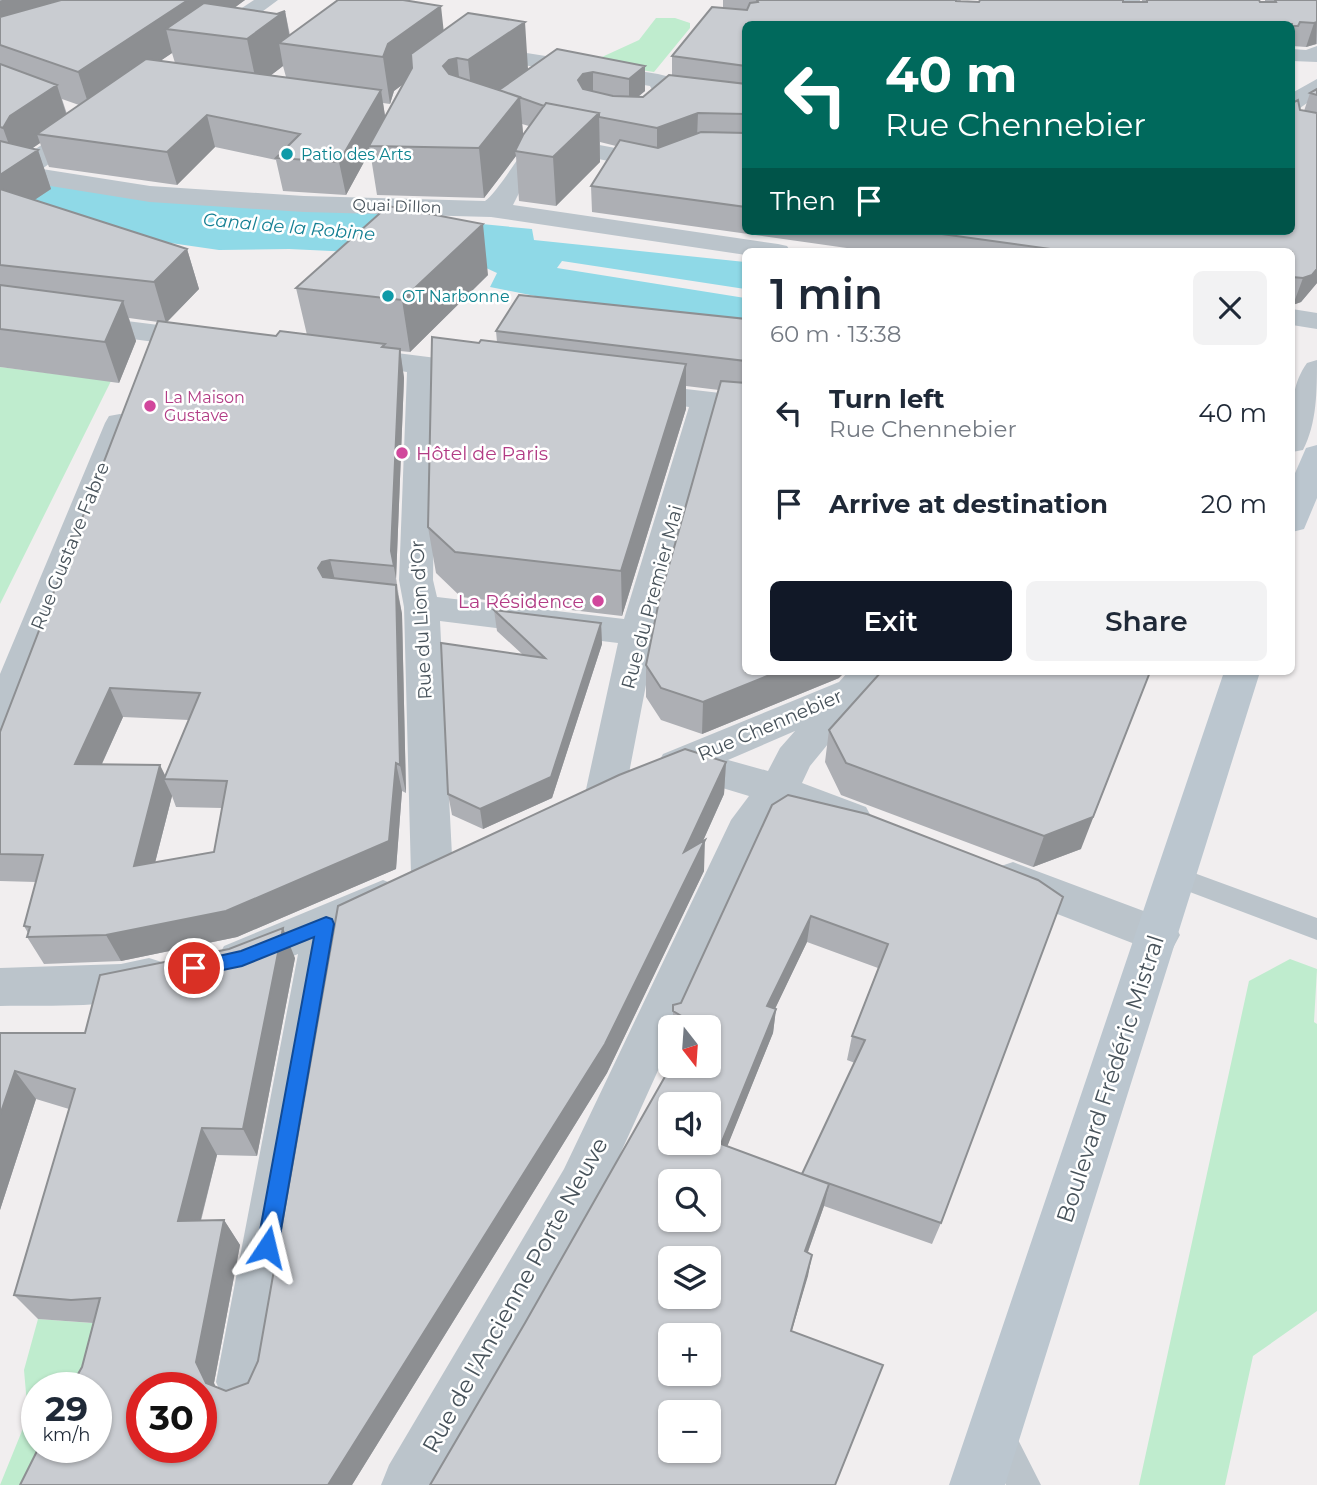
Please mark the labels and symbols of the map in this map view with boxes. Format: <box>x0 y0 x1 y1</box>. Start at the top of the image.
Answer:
place label: Patio des Arts <box>301 145 412 164</box>
marker: Patio des Arts <box>279 146 295 162</box>
street label: Quai Dillon <box>352 195 442 217</box>
water label: Canal de la Robine <box>202 209 376 245</box>
place label: OT Narbonne <box>402 287 510 306</box>
marker: OT Narbonne <box>380 288 396 304</box>
place label: La Maison Gustave <box>164 388 245 425</box>
marker: La Maison Gustave <box>142 398 158 414</box>
place label: Hôtel de Paris <box>416 442 548 465</box>
marker: Hôtel de Paris <box>394 445 410 461</box>
street label: Rue Gustave Fabre <box>26 459 114 633</box>
street label: Rue du Premier Mai <box>616 503 688 691</box>
street label: Rue du Lion d'Or <box>405 540 437 700</box>
place label: La Résidence <box>458 590 584 613</box>
marker: La Résidence <box>590 593 606 609</box>
street label: Rue Chennebier <box>694 684 846 766</box>
street label: Boulevard Frédéric Mistral <box>1050 932 1170 1226</box>
pin <box>164 938 224 998</box>
north arrow <box>658 1015 721 1078</box>
street label: Rue de l'Ancienne Porte Neuve <box>416 1132 614 1458</box>
position arrow <box>230 1210 304 1284</box>
speed limit sign: 30 <box>126 1372 217 1463</box>

